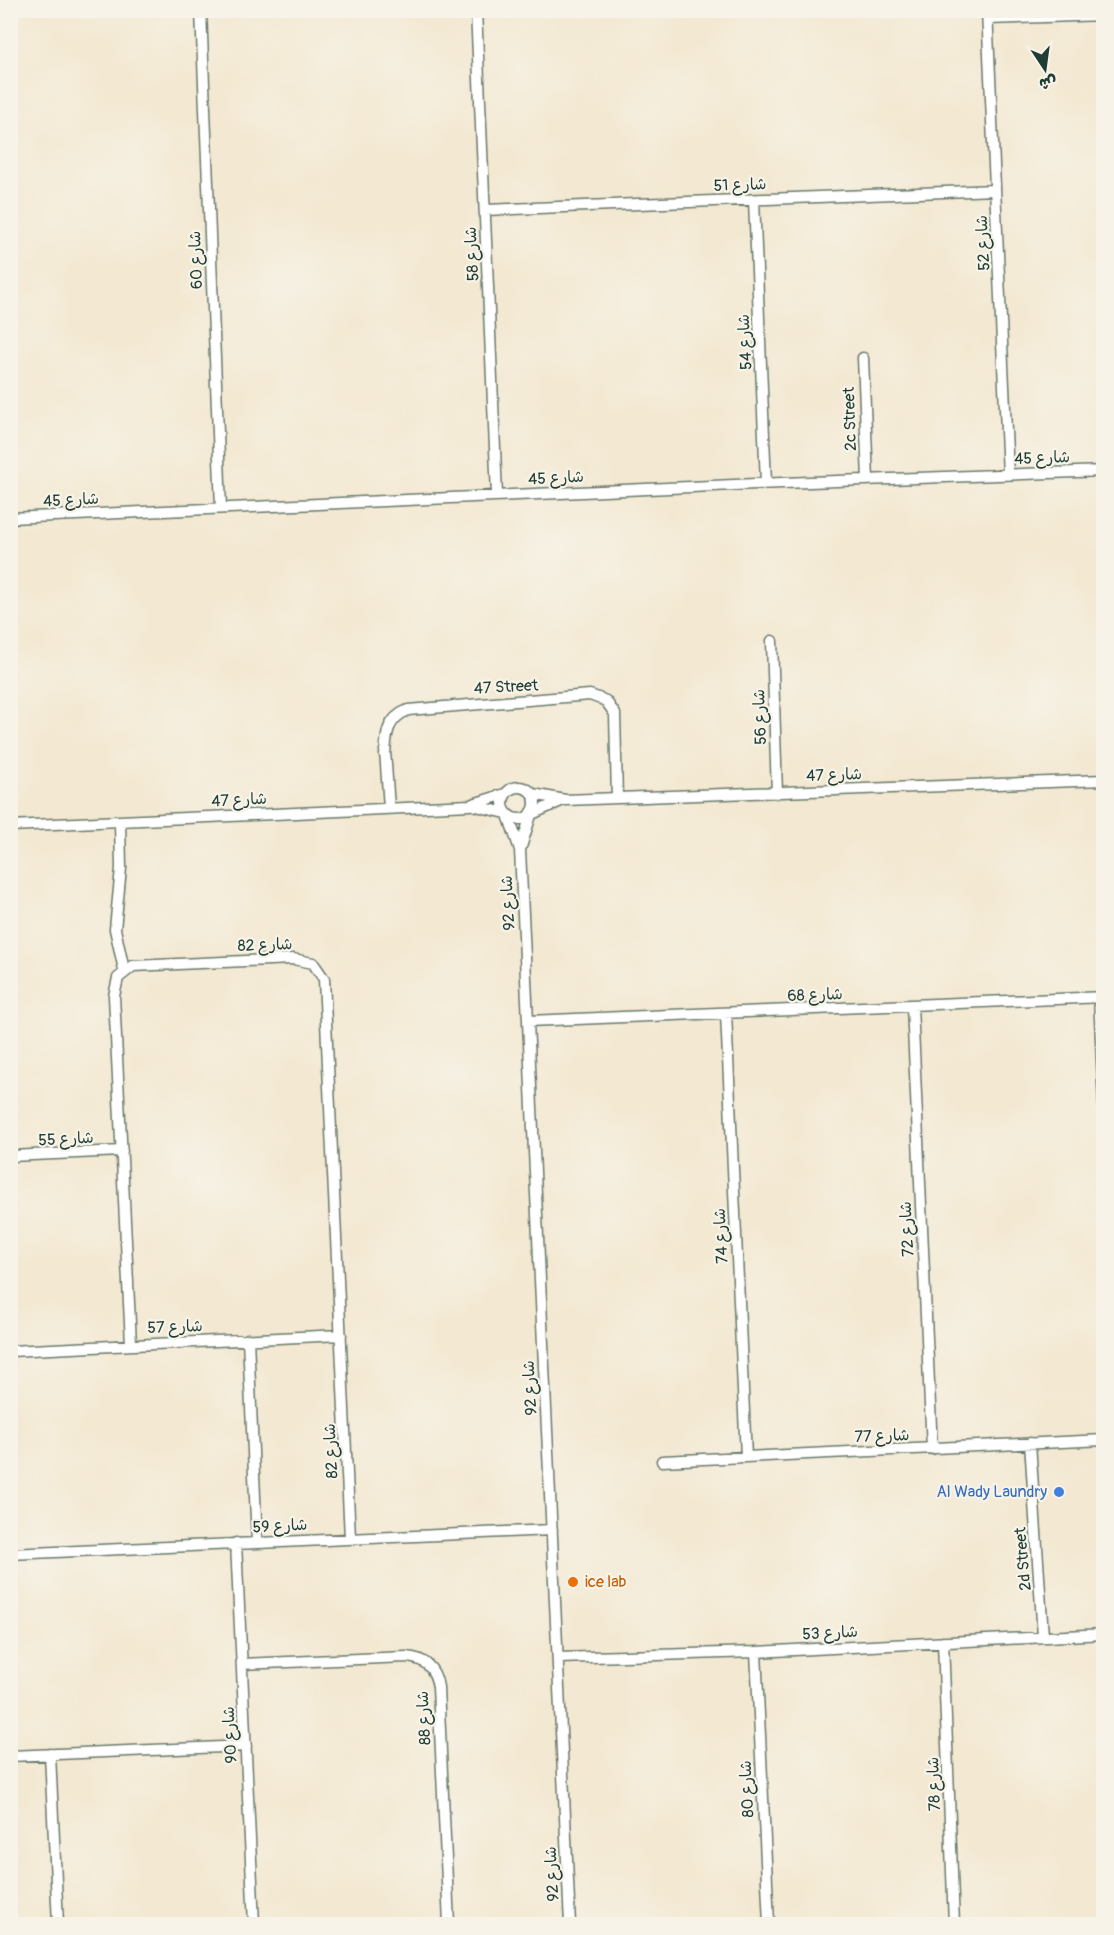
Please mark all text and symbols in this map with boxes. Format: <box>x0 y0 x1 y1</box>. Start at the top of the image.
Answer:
north arrow <box>1015 39 1075 99</box>
text: ش <box>1037 71 1059 94</box>
street label: شارع 51 <box>713 174 767 197</box>
street label: شارع 52 <box>972 215 995 271</box>
street label: شارع 58 <box>461 226 484 282</box>
street label: شارع 60 <box>185 230 208 290</box>
street label: شارع 54 <box>734 313 757 371</box>
street label: 2c Street <box>839 386 861 451</box>
street label: شارع 45 <box>1014 447 1070 470</box>
street label: شارع 45 <box>527 467 585 490</box>
street label: شارع 45 <box>42 489 100 512</box>
street label: 47 Street <box>473 675 539 699</box>
street label: شارع 56 <box>749 689 772 745</box>
street label: شارع 47 <box>806 764 862 787</box>
street label: شارع 47 <box>211 789 267 812</box>
street label: شارع 92 <box>497 875 520 931</box>
street label: شارع 82 <box>237 934 293 957</box>
street label: شارع 68 <box>787 984 843 1007</box>
street label: شارع 55 <box>38 1128 94 1151</box>
street label: شارع 72 <box>896 1201 919 1257</box>
street label: شارع 74 <box>710 1208 733 1264</box>
street label: شارع 57 <box>147 1316 203 1339</box>
street label: شارع 92 <box>519 1360 542 1416</box>
street label: شارع 82 <box>320 1423 343 1479</box>
street label: شارع 77 <box>854 1425 910 1448</box>
place label: Al Wady Laundry <box>936 1482 1047 1502</box>
marker: Al Wady Laundry <box>1052 1485 1066 1499</box>
street label: شارع 59 <box>252 1515 308 1538</box>
street label: 2d Street <box>1010 1526 1036 1592</box>
place label: ice lab <box>585 1572 627 1592</box>
marker: ice lab <box>566 1575 580 1589</box>
street label: شارع 53 <box>802 1622 858 1645</box>
street label: شارع 88 <box>413 1690 436 1746</box>
street label: شارع 90 <box>219 1706 242 1764</box>
street label: شارع 78 <box>923 1756 946 1812</box>
street label: شارع 80 <box>736 1760 759 1818</box>
street label: شارع 92 <box>541 1846 564 1902</box>

